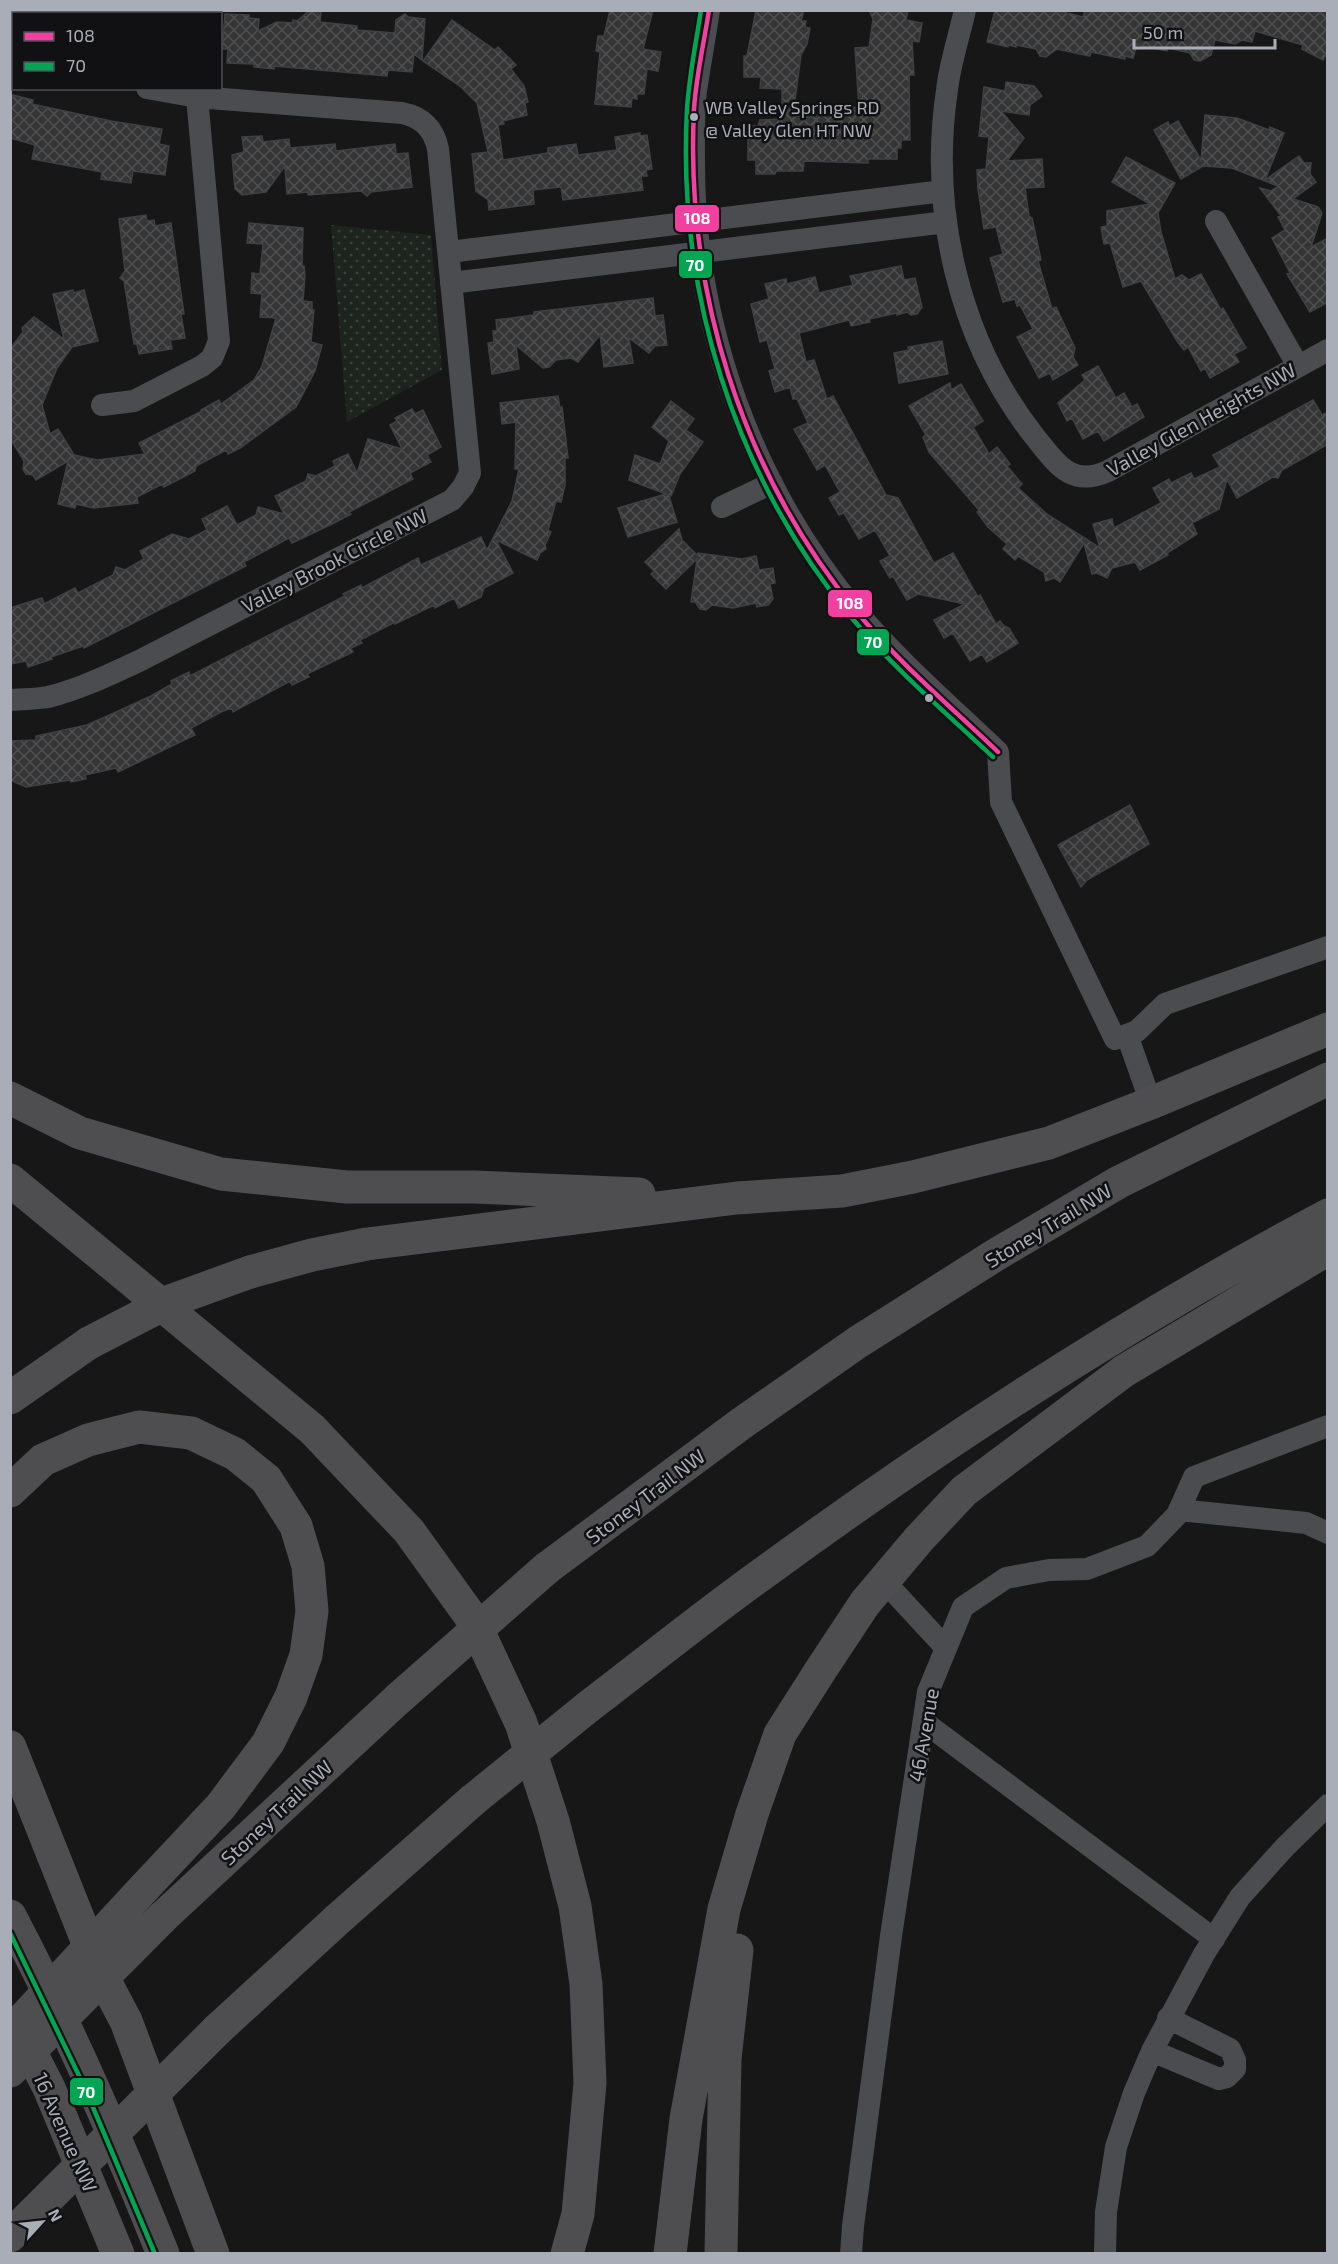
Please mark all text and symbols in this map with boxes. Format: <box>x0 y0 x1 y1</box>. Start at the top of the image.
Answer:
legend <box>12 12 222 90</box>
scale bar <box>1134 12 1275 50</box>
text: 50 m <box>1143 21 1183 43</box>
text: 108 <box>66 24 95 46</box>
text: 70 <box>66 54 86 76</box>
place label: WB Valley Springs RD @ Valley Glen HT NW <box>705 96 880 141</box>
marker: WB Valley Springs RD @ Valley Glen HT NW <box>688 111 700 123</box>
line badge: 108 <box>674 204 720 233</box>
text: 108 <box>684 208 711 227</box>
line badge: 70 <box>678 250 713 279</box>
text: 70 <box>686 255 704 274</box>
street label: Valley Glen Heights NW <box>1102 357 1300 481</box>
street label: Valley Brook Circle NW <box>237 503 431 617</box>
line badge: 108 <box>827 589 873 618</box>
text: 108 <box>837 593 864 612</box>
line badge: 70 <box>856 628 890 656</box>
text: 70 <box>864 632 882 651</box>
unlabelled marker <box>923 692 935 704</box>
street label: Stoney Trail NW <box>980 1178 1116 1272</box>
street label: Stoney Trail NW <box>581 1443 709 1549</box>
street label: 46 Avenue <box>903 1686 943 1784</box>
street label: Stoney Trail NW <box>215 1754 337 1870</box>
street label: 16 Avenue NW <box>29 2069 103 2195</box>
line badge: 70 <box>69 2077 104 2106</box>
text: 70 <box>77 2082 95 2101</box>
north arrow <box>12 2192 72 2252</box>
text: N <box>45 2205 67 2224</box>

